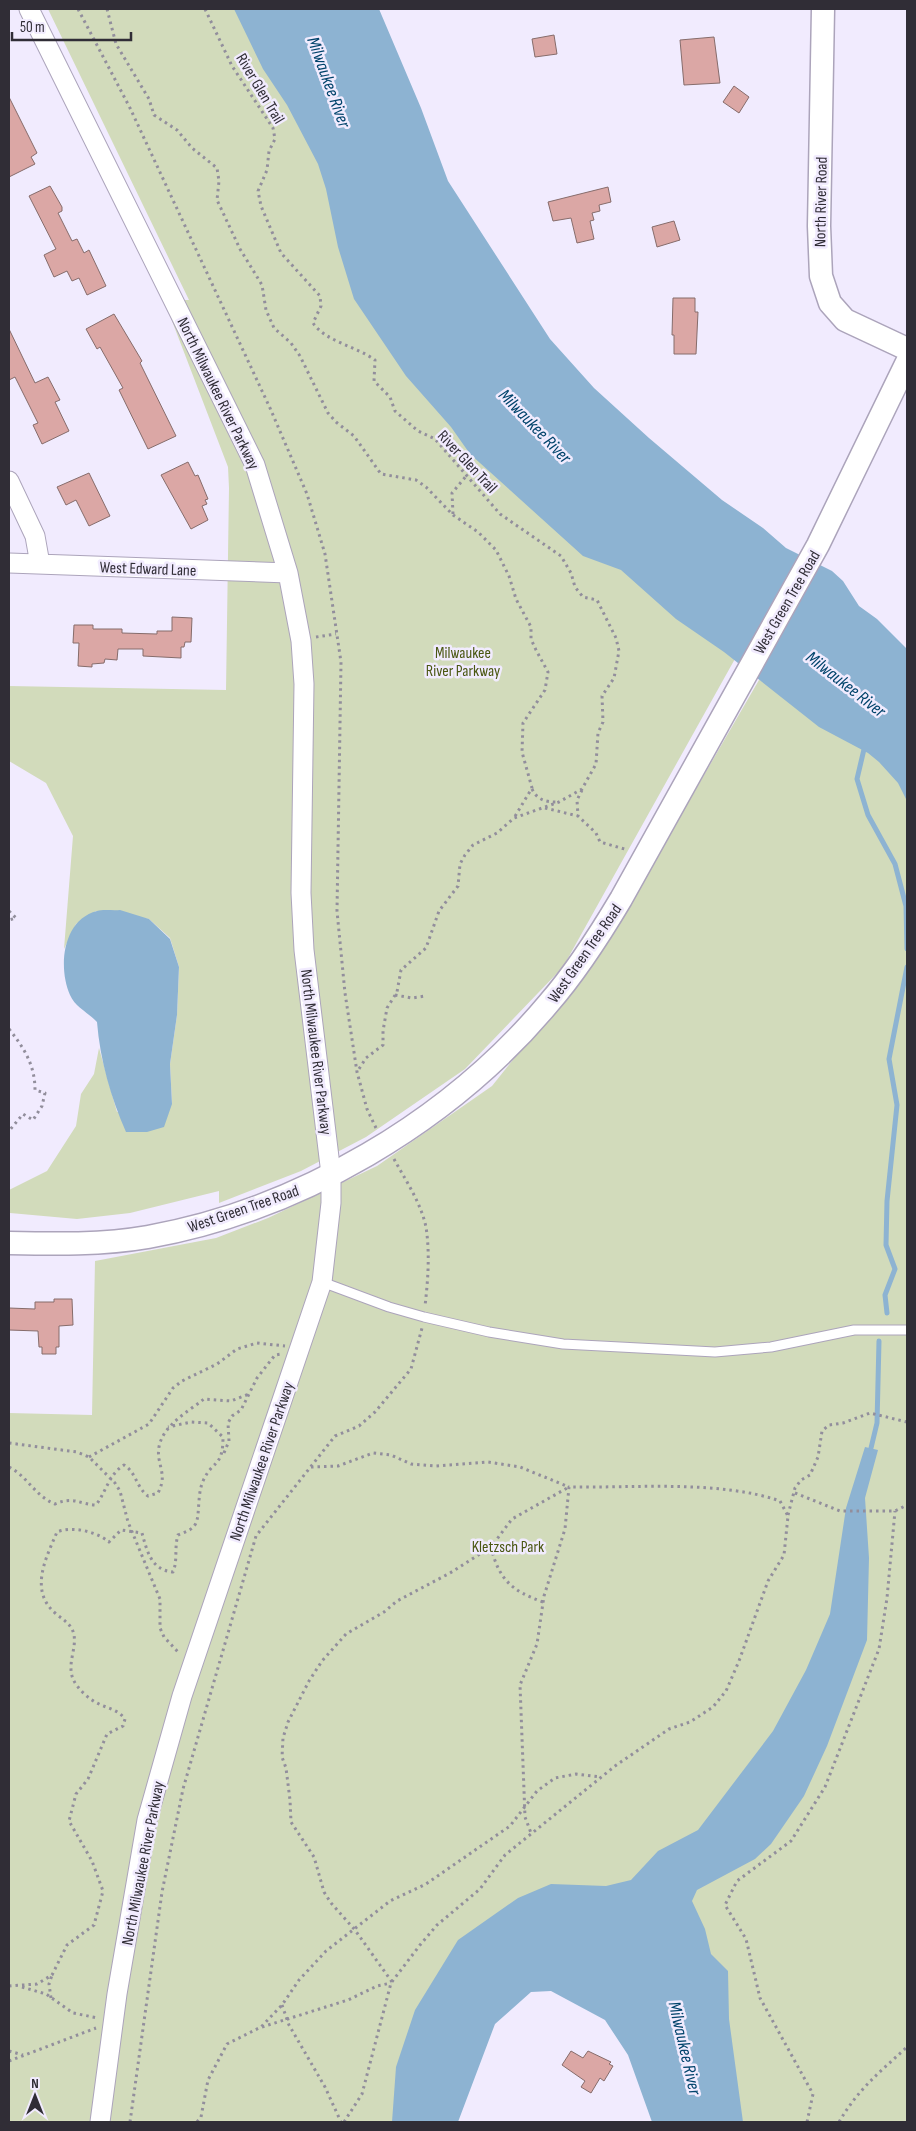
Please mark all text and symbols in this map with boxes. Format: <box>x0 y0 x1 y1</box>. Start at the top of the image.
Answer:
scale bar <box>12 10 131 42</box>
text: 50 m <box>20 18 45 37</box>
water label: Milwaukee River <box>302 34 355 131</box>
street label: River Glen Trail <box>231 50 288 127</box>
street label: North River Road <box>811 157 832 247</box>
street label: North Milwaukee River Parkway <box>173 315 263 473</box>
water label: Milwaukee River <box>494 385 576 468</box>
street label: River Glen Trail <box>433 427 501 497</box>
street label: West Green Tree Road <box>750 548 825 658</box>
street label: West Edward Lane <box>99 558 197 581</box>
park label: Milwaukee River Parkway <box>426 644 500 681</box>
water label: Milwaukee River <box>802 647 890 722</box>
street label: West Green Tree Road <box>544 901 626 1007</box>
street label: North Milwaukee River Parkway <box>296 968 335 1136</box>
street label: West Green Tree Road <box>186 1182 301 1237</box>
street label: North Milwaukee River Parkway <box>226 1380 299 1543</box>
park label: Kletzsch Park <box>472 1538 544 1557</box>
street label: North Milwaukee River Parkway <box>118 1780 169 1947</box>
water label: Milwaukee River <box>664 1999 706 2098</box>
north arrow <box>10 2071 60 2121</box>
text: N <box>31 2075 39 2092</box>

